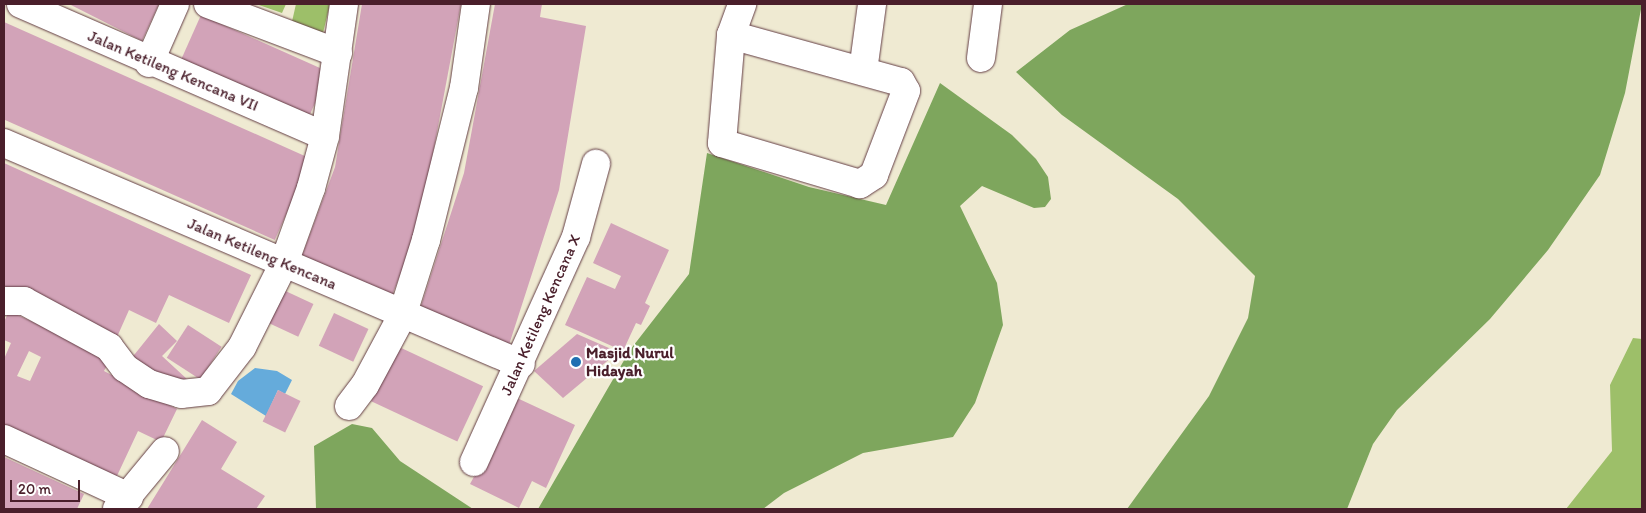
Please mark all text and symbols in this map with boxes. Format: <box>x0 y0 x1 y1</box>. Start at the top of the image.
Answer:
street label: Jalan Ketileng Kencana VII <box>85 26 261 116</box>
street label: Jalan Ketileng Kencana <box>184 214 340 294</box>
street label: Jalan Ketileng Kencana X <box>497 231 585 399</box>
place label: Masjid Nurul Hidayah <box>586 343 674 381</box>
marker: Masjid Nurul Hidayah <box>570 356 582 368</box>
scale bar <box>12 470 82 502</box>
text: 20 m <box>18 480 51 498</box>

